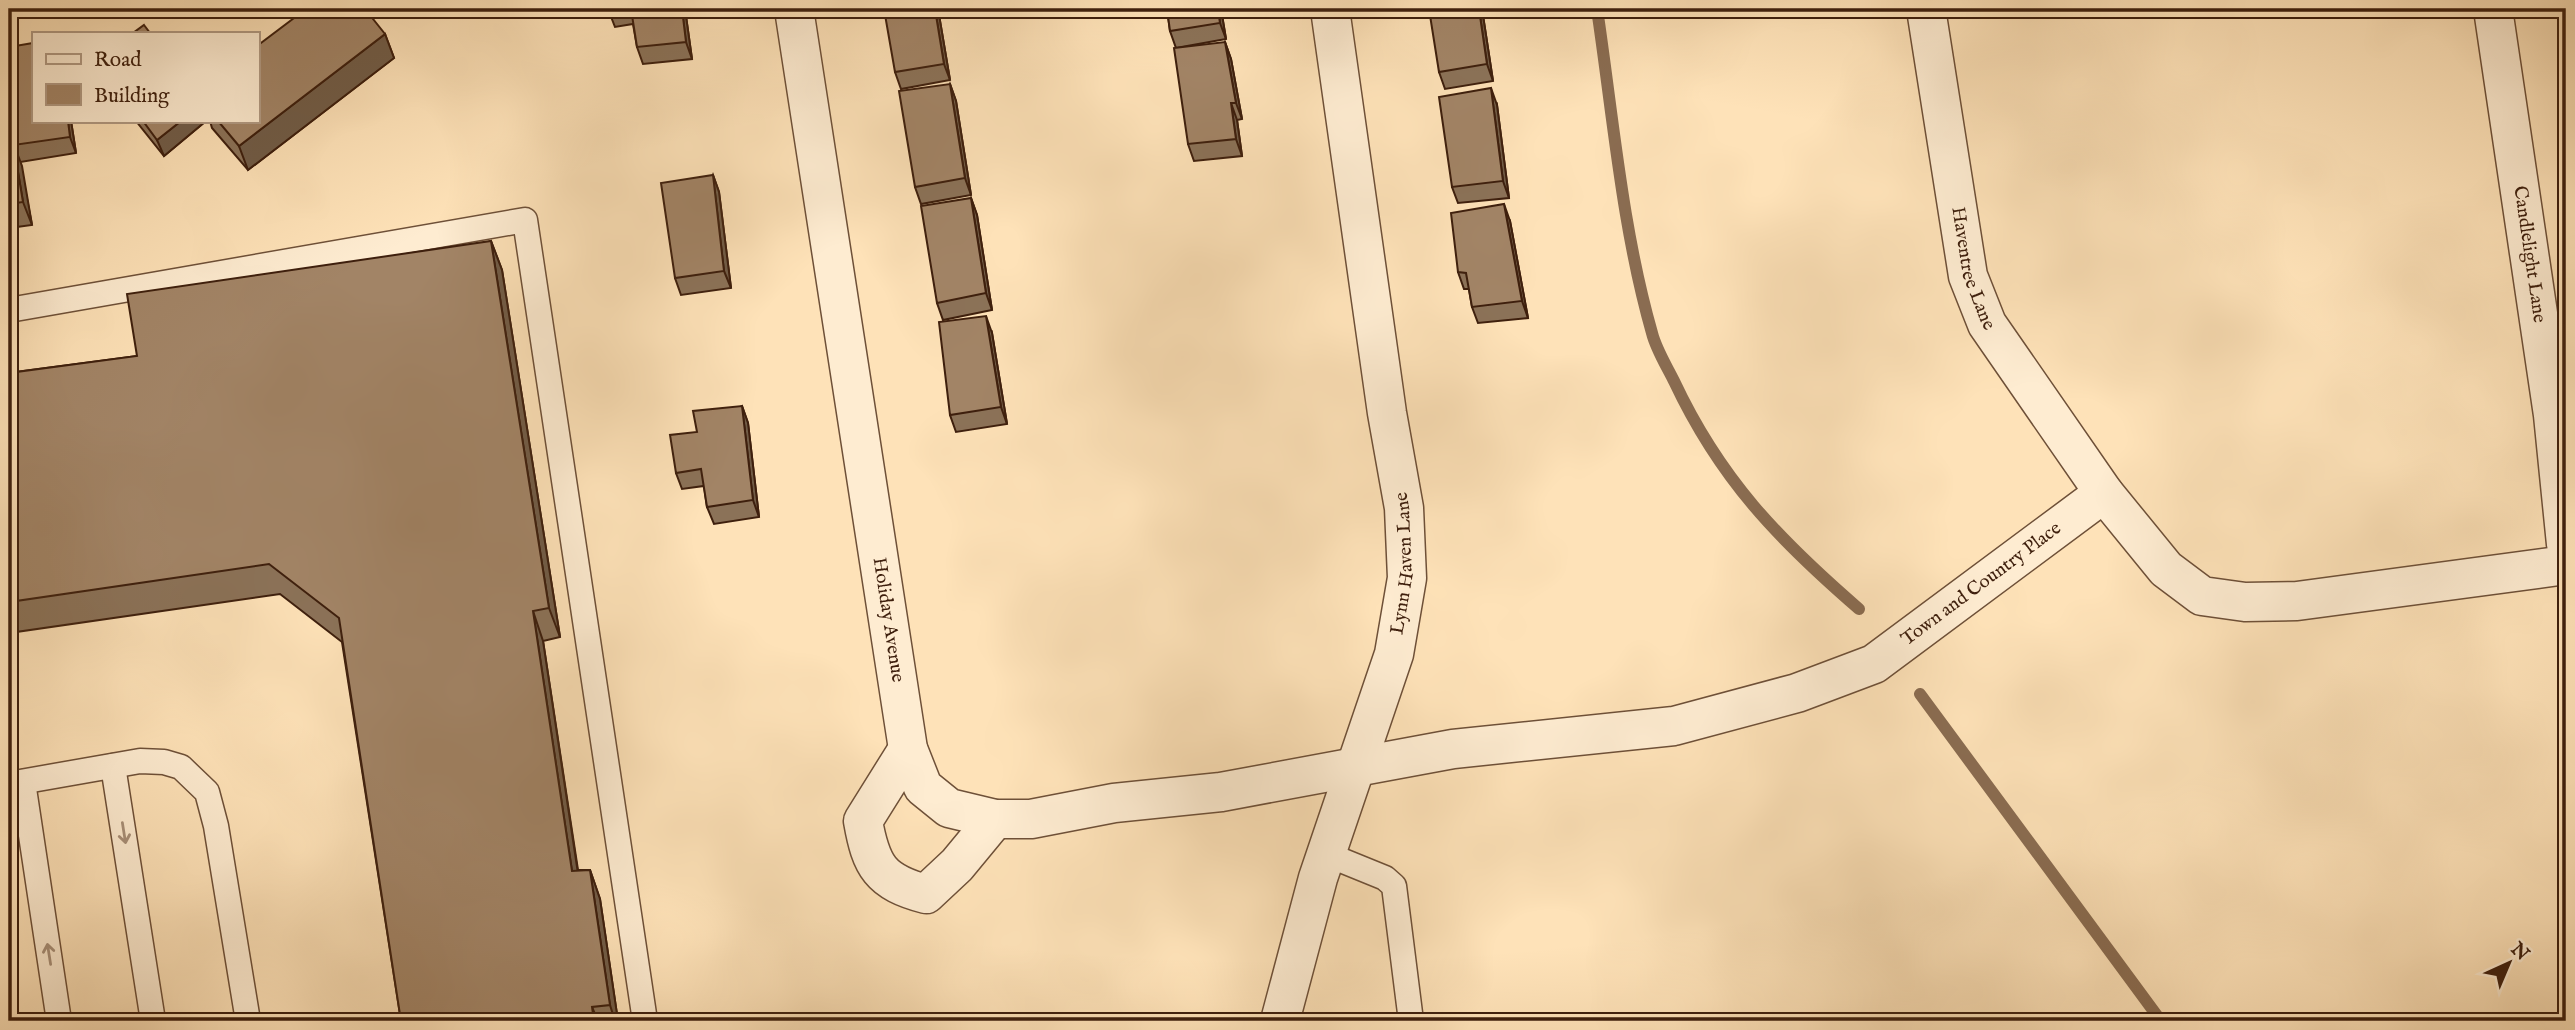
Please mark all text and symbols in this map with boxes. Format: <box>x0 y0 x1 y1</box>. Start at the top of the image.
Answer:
legend <box>32 32 259 122</box>
text: Road <box>94 47 142 74</box>
text: Building <box>94 83 170 110</box>
street label: Candlelight Lane <box>2507 184 2551 325</box>
street label: Haventree Lane <box>1945 205 2000 336</box>
street label: Lynn Haven Lane <box>1386 490 1420 636</box>
street label: Town and Country Place <box>1897 517 2066 652</box>
street label: Holiday Avenue <box>867 556 910 684</box>
one-way arrow <box>118 822 131 844</box>
north arrow <box>2474 928 2544 998</box>
text: N <box>2504 937 2534 967</box>
one-way arrow <box>42 943 55 966</box>

